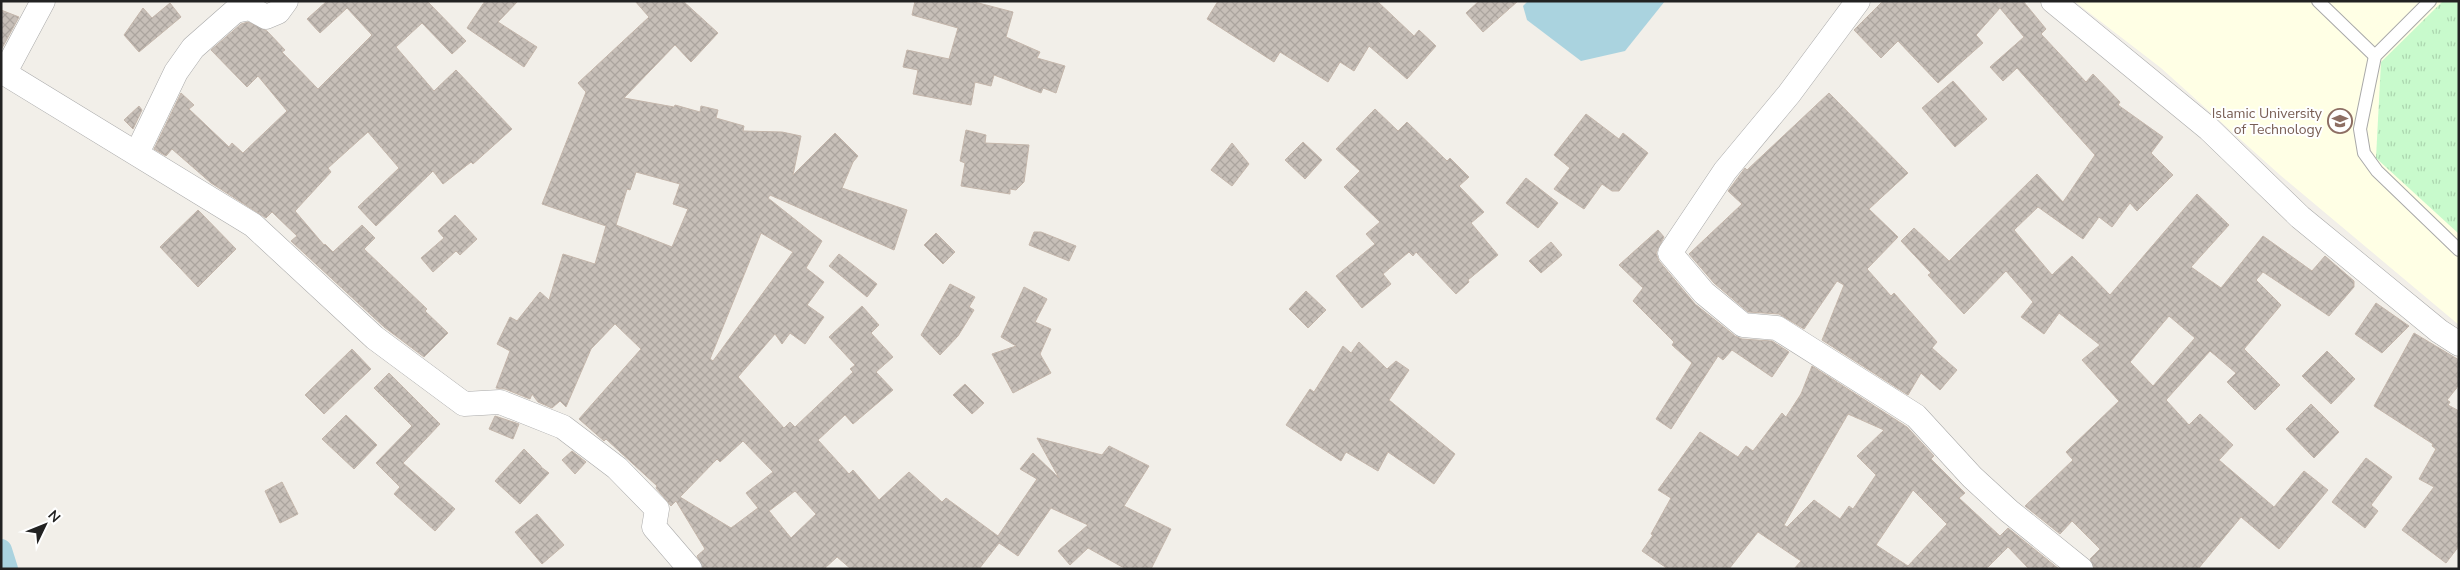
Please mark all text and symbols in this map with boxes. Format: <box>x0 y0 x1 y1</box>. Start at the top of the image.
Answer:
place label: Islamic University of Technology <box>2212 104 2323 139</box>
school or university icon: Islamic University of Technology <box>2327 108 2353 134</box>
north arrow <box>20 500 70 550</box>
text: N <box>44 506 65 527</box>

